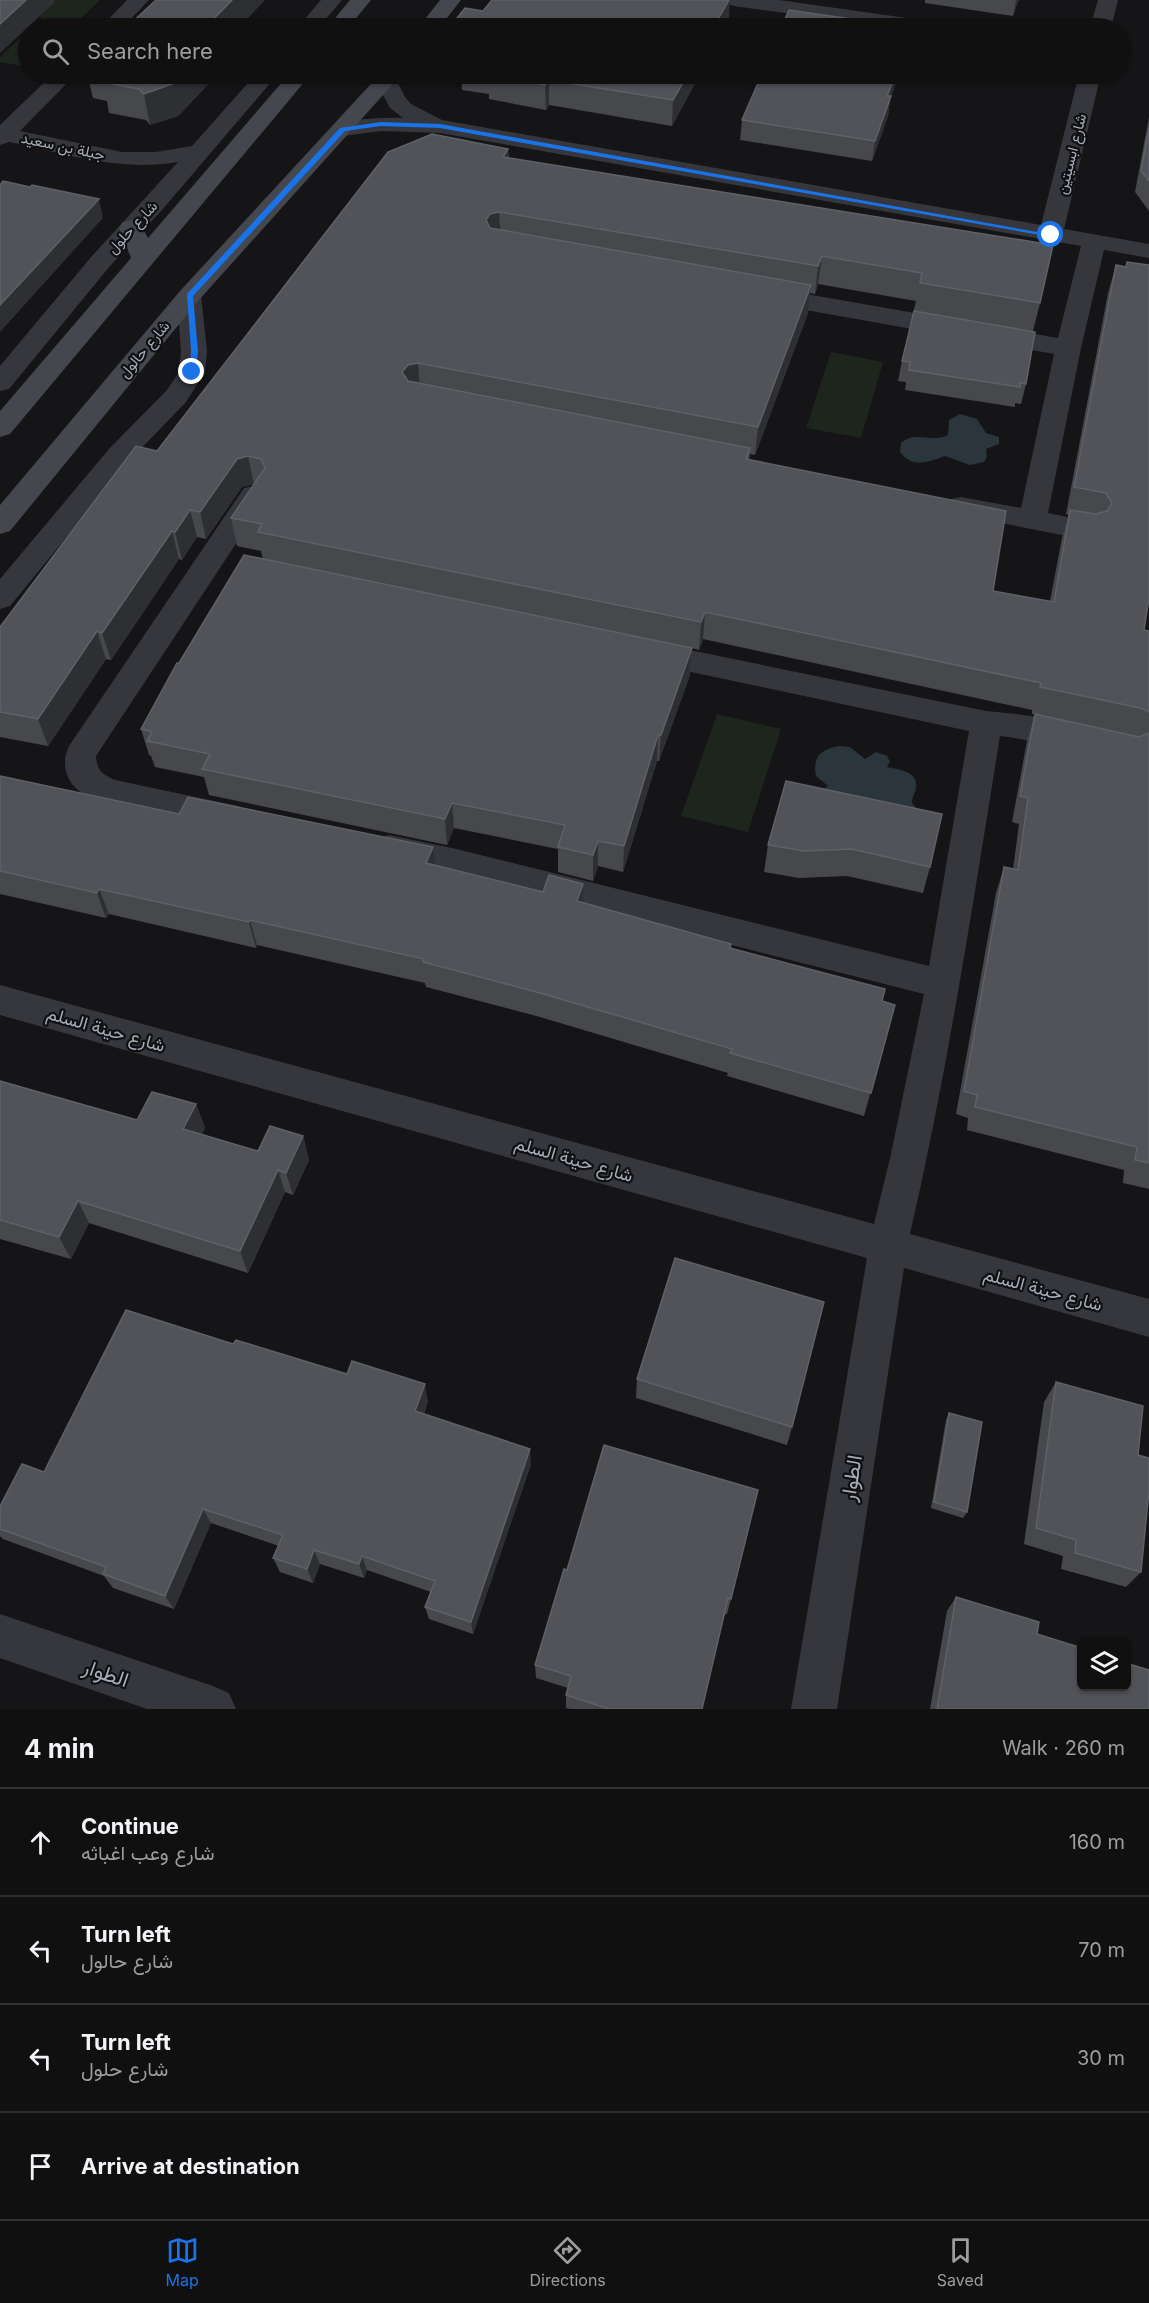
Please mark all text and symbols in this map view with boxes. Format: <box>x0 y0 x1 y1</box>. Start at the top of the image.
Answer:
search box <box>18 18 1131 84</box>
icon: search <box>39 35 72 68</box>
text: Search here <box>87 38 213 64</box>
street label: شارع ابسيتين <box>1052 111 1092 197</box>
street label: جبلة بن سعيد <box>19 128 107 165</box>
street label: شارع حلول <box>103 196 163 259</box>
route start <box>1037 221 1063 247</box>
street label: شارع حالول <box>115 316 175 383</box>
route end <box>178 358 204 384</box>
street label: شارع حينة السلم <box>44 1002 168 1058</box>
street label: شارع حينة السلم <box>512 1132 636 1188</box>
street label: شارع حينة السلم <box>981 1263 1105 1317</box>
street label: الطوار <box>835 1453 868 1504</box>
map controls <box>1077 1637 1131 1691</box>
button: layers <box>1077 1637 1131 1691</box>
street label: الطوار <box>79 1653 132 1693</box>
text: 4 min <box>24 1733 95 1764</box>
text: Walk · 260 m <box>1002 1736 1125 1760</box>
text: Continue <box>81 1813 179 1839</box>
icon: ahead <box>24 1826 57 1859</box>
text: 160 m <box>1069 1830 1125 1854</box>
text: شارع وعب اغباثه <box>81 1841 215 1865</box>
text: Turn left <box>81 1921 171 1947</box>
icon: left <box>24 1934 57 1967</box>
text: 70 m <box>1078 1938 1125 1962</box>
text: شارع حالول <box>81 1949 173 1973</box>
text: Turn left <box>81 2029 171 2055</box>
icon: left <box>24 2042 57 2075</box>
text: 30 m <box>1077 2046 1125 2070</box>
text: شارع حلول <box>81 2057 168 2081</box>
icon: arrive <box>24 2150 57 2183</box>
text: Arrive at destination <box>81 2153 300 2179</box>
tab: Map <box>165 2234 199 2290</box>
tab: Directions <box>530 2234 606 2290</box>
tab: Saved <box>937 2234 984 2290</box>

